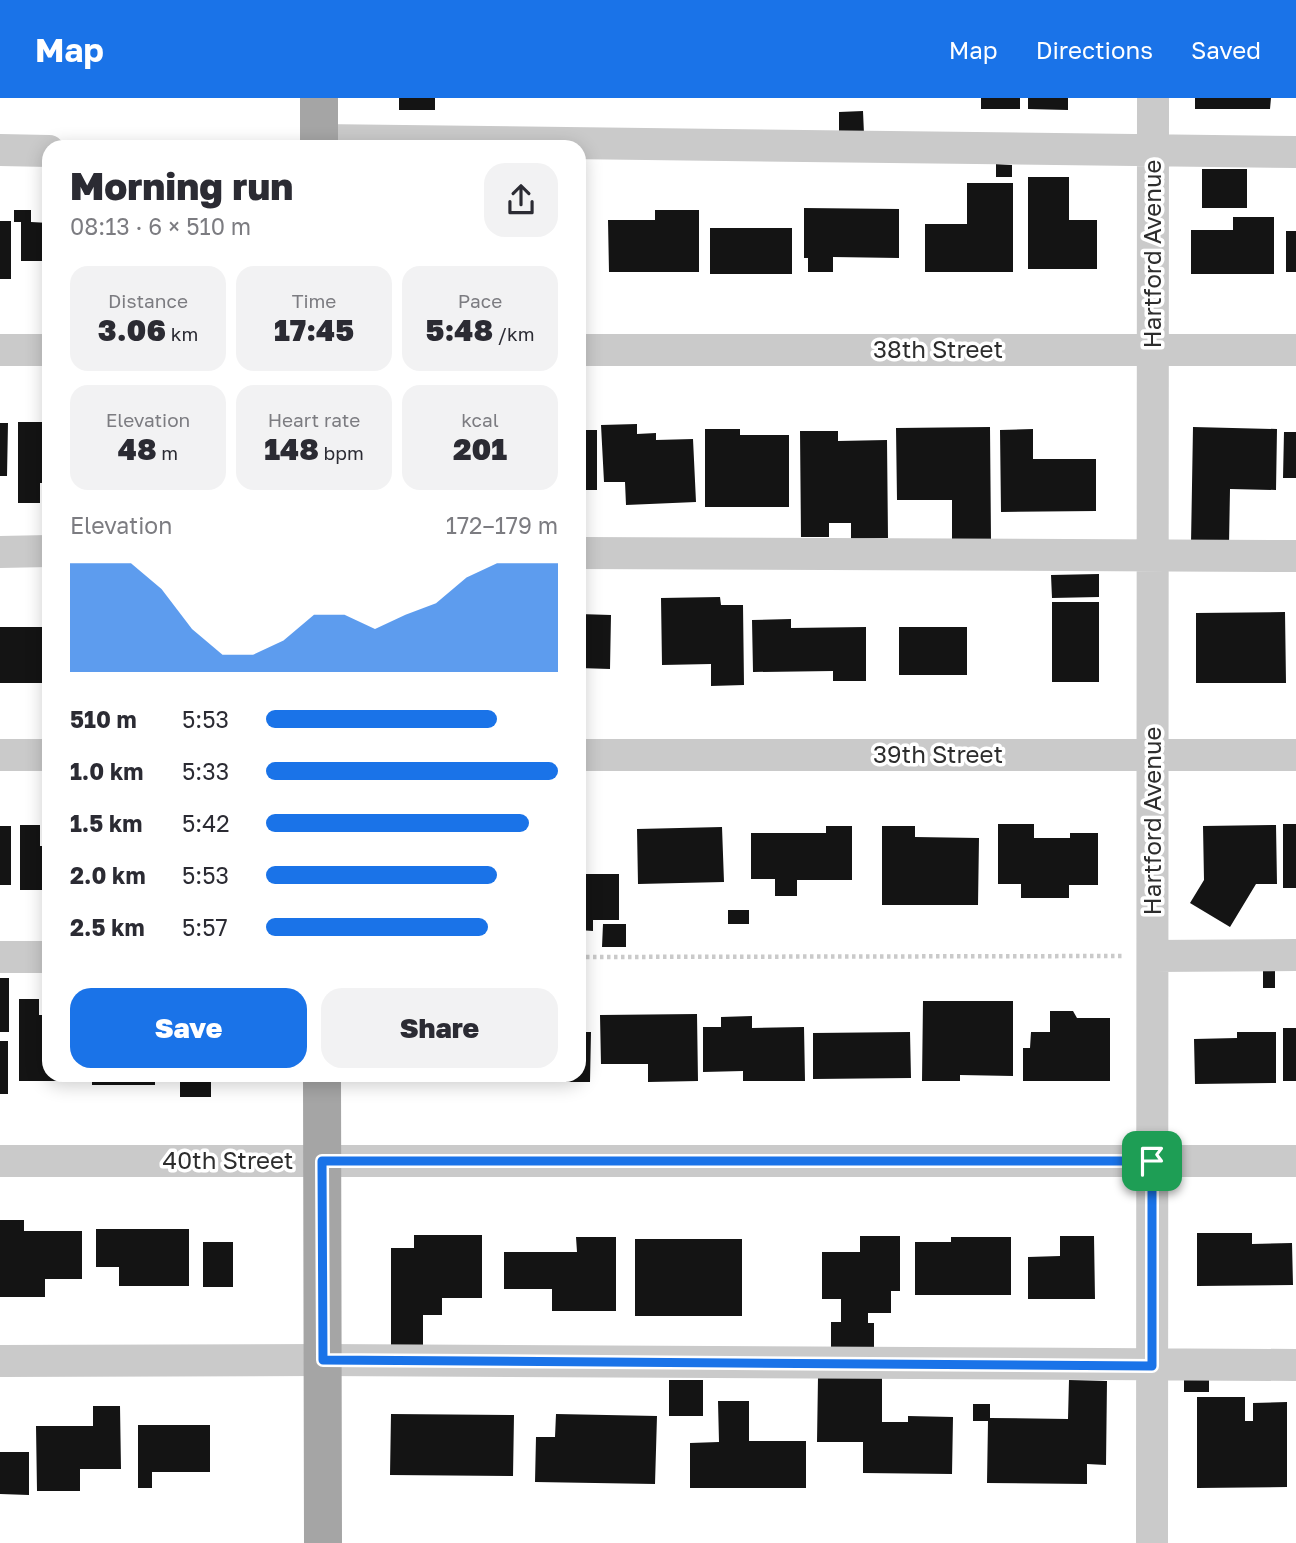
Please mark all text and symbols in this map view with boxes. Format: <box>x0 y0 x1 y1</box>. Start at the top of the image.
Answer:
text: Map <box>35 30 104 69</box>
text: Map <box>949 35 998 64</box>
text: Directions <box>1036 35 1153 64</box>
text: Saved <box>1191 35 1261 64</box>
street label: Hartford Avenue <box>1137 160 1166 348</box>
text: Morning run <box>70 163 293 208</box>
button: share <box>484 163 558 237</box>
text: 08:13 · 6 × 510 m <box>70 212 251 240</box>
text: Distance <box>108 289 188 312</box>
text: Time <box>292 289 336 312</box>
text: Pace <box>458 289 502 312</box>
text: 3.06 <box>98 312 166 348</box>
text: 17:45 <box>274 312 354 348</box>
text: 5:48 <box>426 312 493 348</box>
text: km <box>166 322 198 345</box>
text: /km <box>493 322 534 345</box>
street label: 38th Street <box>873 334 1003 363</box>
text: Elevation <box>106 408 190 431</box>
text: Heart rate <box>268 408 360 431</box>
text: kcal <box>461 408 499 431</box>
text: 48 <box>118 431 157 467</box>
text: 148 <box>264 431 319 467</box>
text: 201 <box>453 431 507 467</box>
text: m <box>157 441 178 464</box>
text: bpm <box>319 441 364 464</box>
text: Elevation <box>70 511 172 539</box>
text: 172–179 m <box>446 511 558 539</box>
text: 510 m <box>70 705 137 733</box>
text: 5:53 <box>182 705 229 733</box>
street label: Hartford Avenue <box>1137 727 1166 915</box>
street label: 39th Street <box>873 739 1003 768</box>
text: 1.0 km <box>70 757 143 785</box>
text: 5:33 <box>182 757 229 785</box>
text: 1.5 km <box>70 809 142 837</box>
text: 5:42 <box>182 809 230 837</box>
text: 2.0 km <box>70 861 146 889</box>
text: 5:53 <box>182 861 229 889</box>
text: 2.5 km <box>70 913 145 941</box>
text: 5:57 <box>182 913 228 941</box>
button: Save <box>70 988 307 1068</box>
button: Share <box>321 988 558 1068</box>
pin <box>1122 1131 1182 1191</box>
icon: arrive <box>1133 1142 1171 1180</box>
street label: 40th Street <box>163 1145 293 1174</box>

